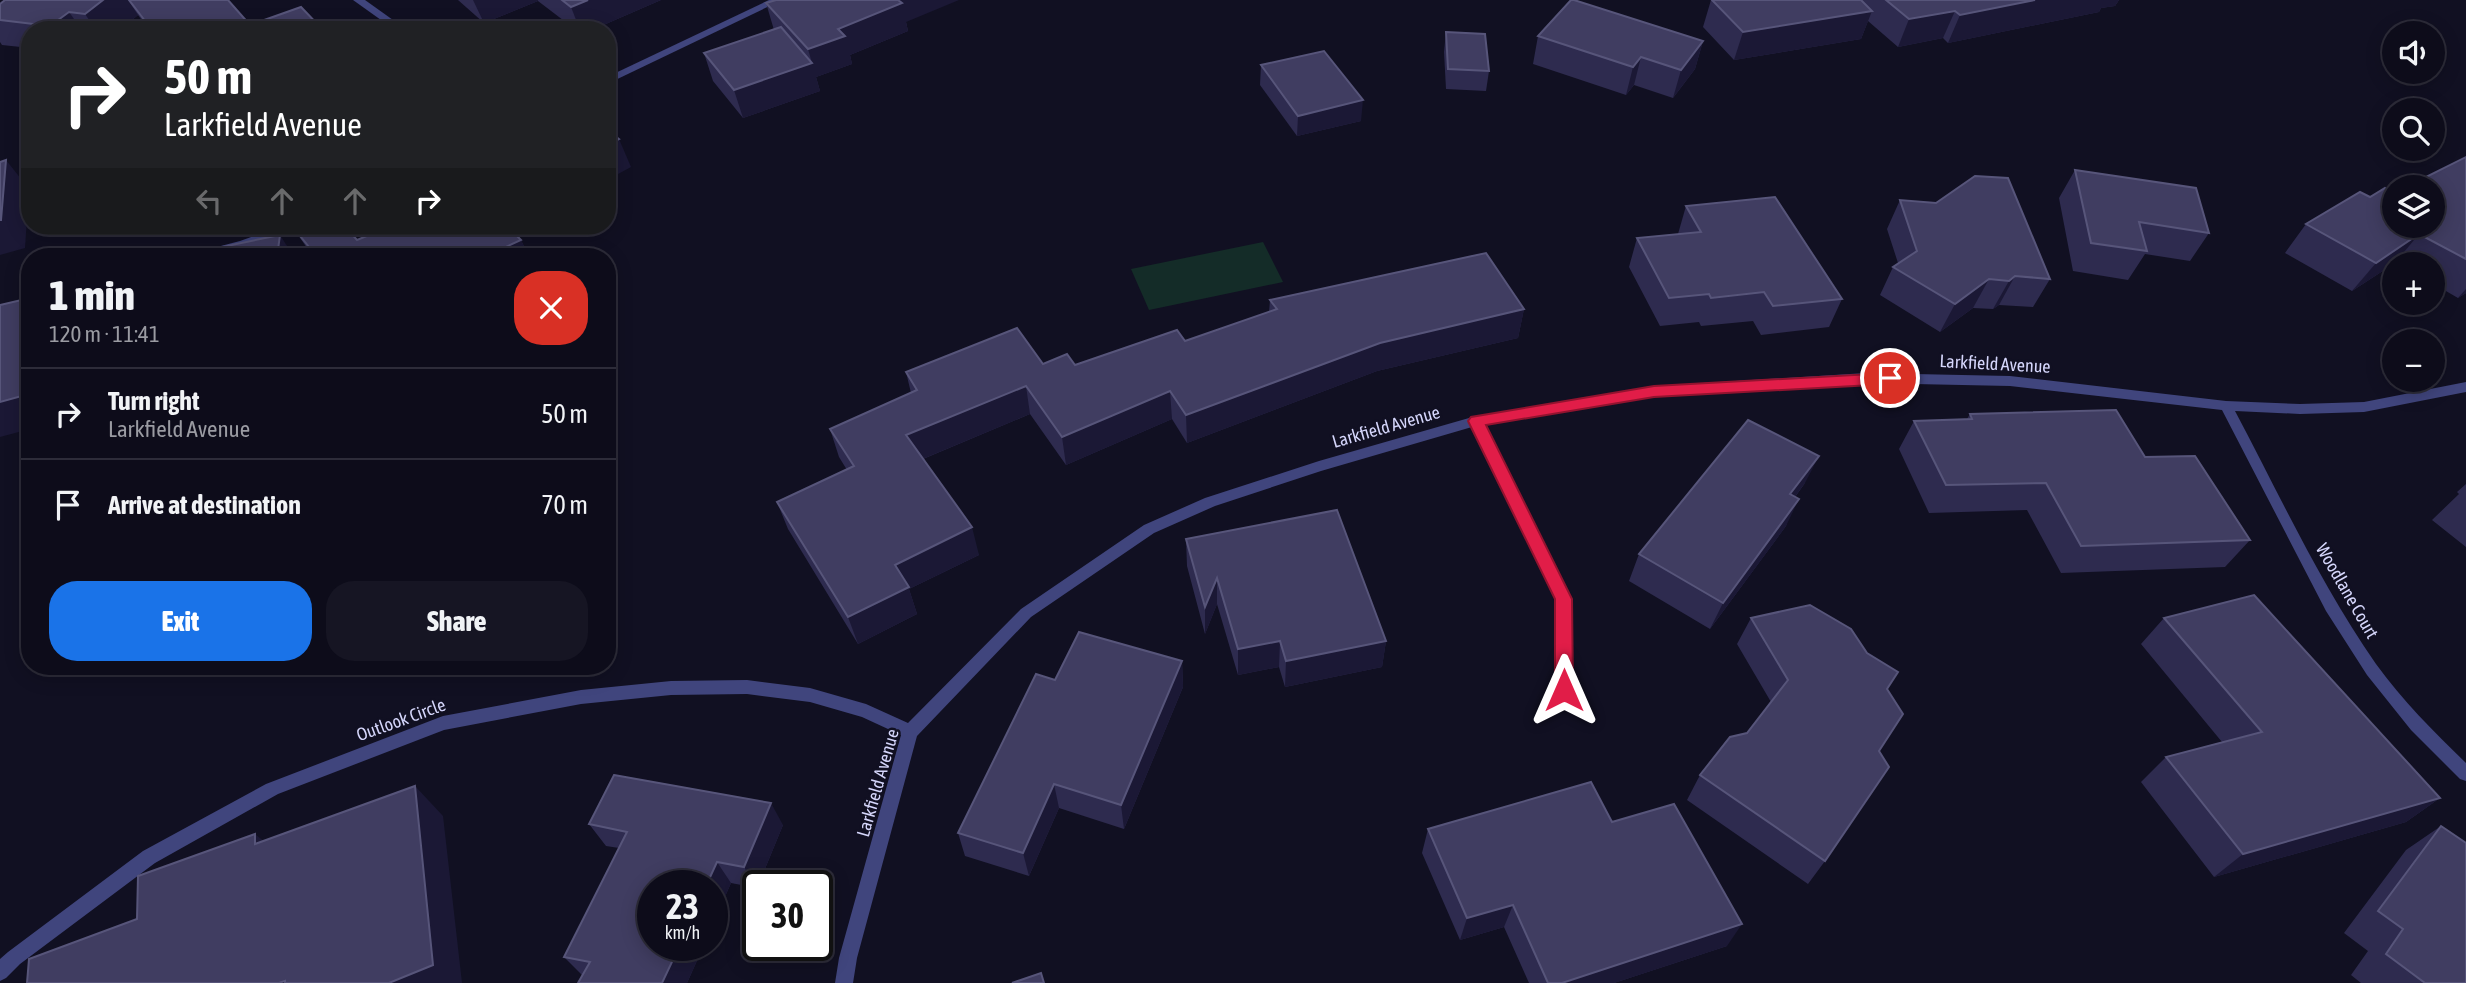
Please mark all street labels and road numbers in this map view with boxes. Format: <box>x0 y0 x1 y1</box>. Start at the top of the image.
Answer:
street label: Larkfield Avenue <box>1939 350 2051 377</box>
street label: Larkfield Avenue <box>1329 401 1442 452</box>
street label: Woodlane Court <box>2312 540 2383 642</box>
street label: Outlook Circle <box>353 694 448 745</box>
street label: Larkfield Avenue <box>852 726 903 839</box>

